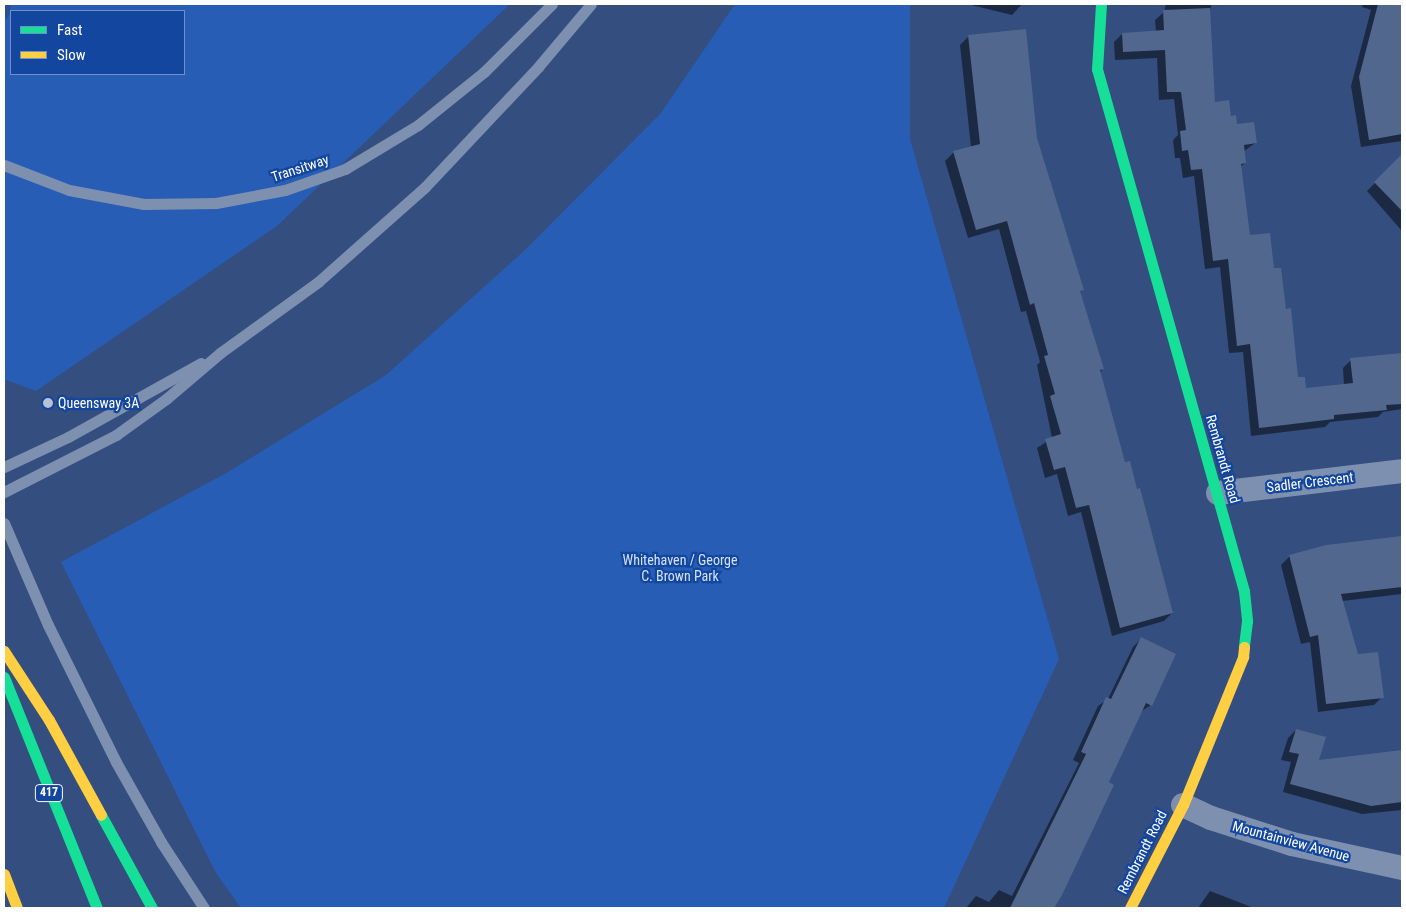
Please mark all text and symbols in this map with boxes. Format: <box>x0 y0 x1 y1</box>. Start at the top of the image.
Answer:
legend <box>10 10 185 75</box>
text: Fast <box>57 21 82 39</box>
text: Slow <box>57 46 86 64</box>
street label: Transitway <box>269 151 331 185</box>
place label: Queensway 3A <box>58 395 139 411</box>
marker: Queensway 3A <box>42 397 54 409</box>
street label: Rembrandt Road <box>1202 413 1244 505</box>
street label: Sadler Crescent <box>1266 468 1354 496</box>
park label: Whitehaven / George C. Brown Park <box>622 552 738 584</box>
road number: 417 <box>34 784 64 802</box>
street label: Rembrandt Road <box>1114 807 1170 897</box>
street label: Mountainview Avenue <box>1231 817 1351 865</box>

